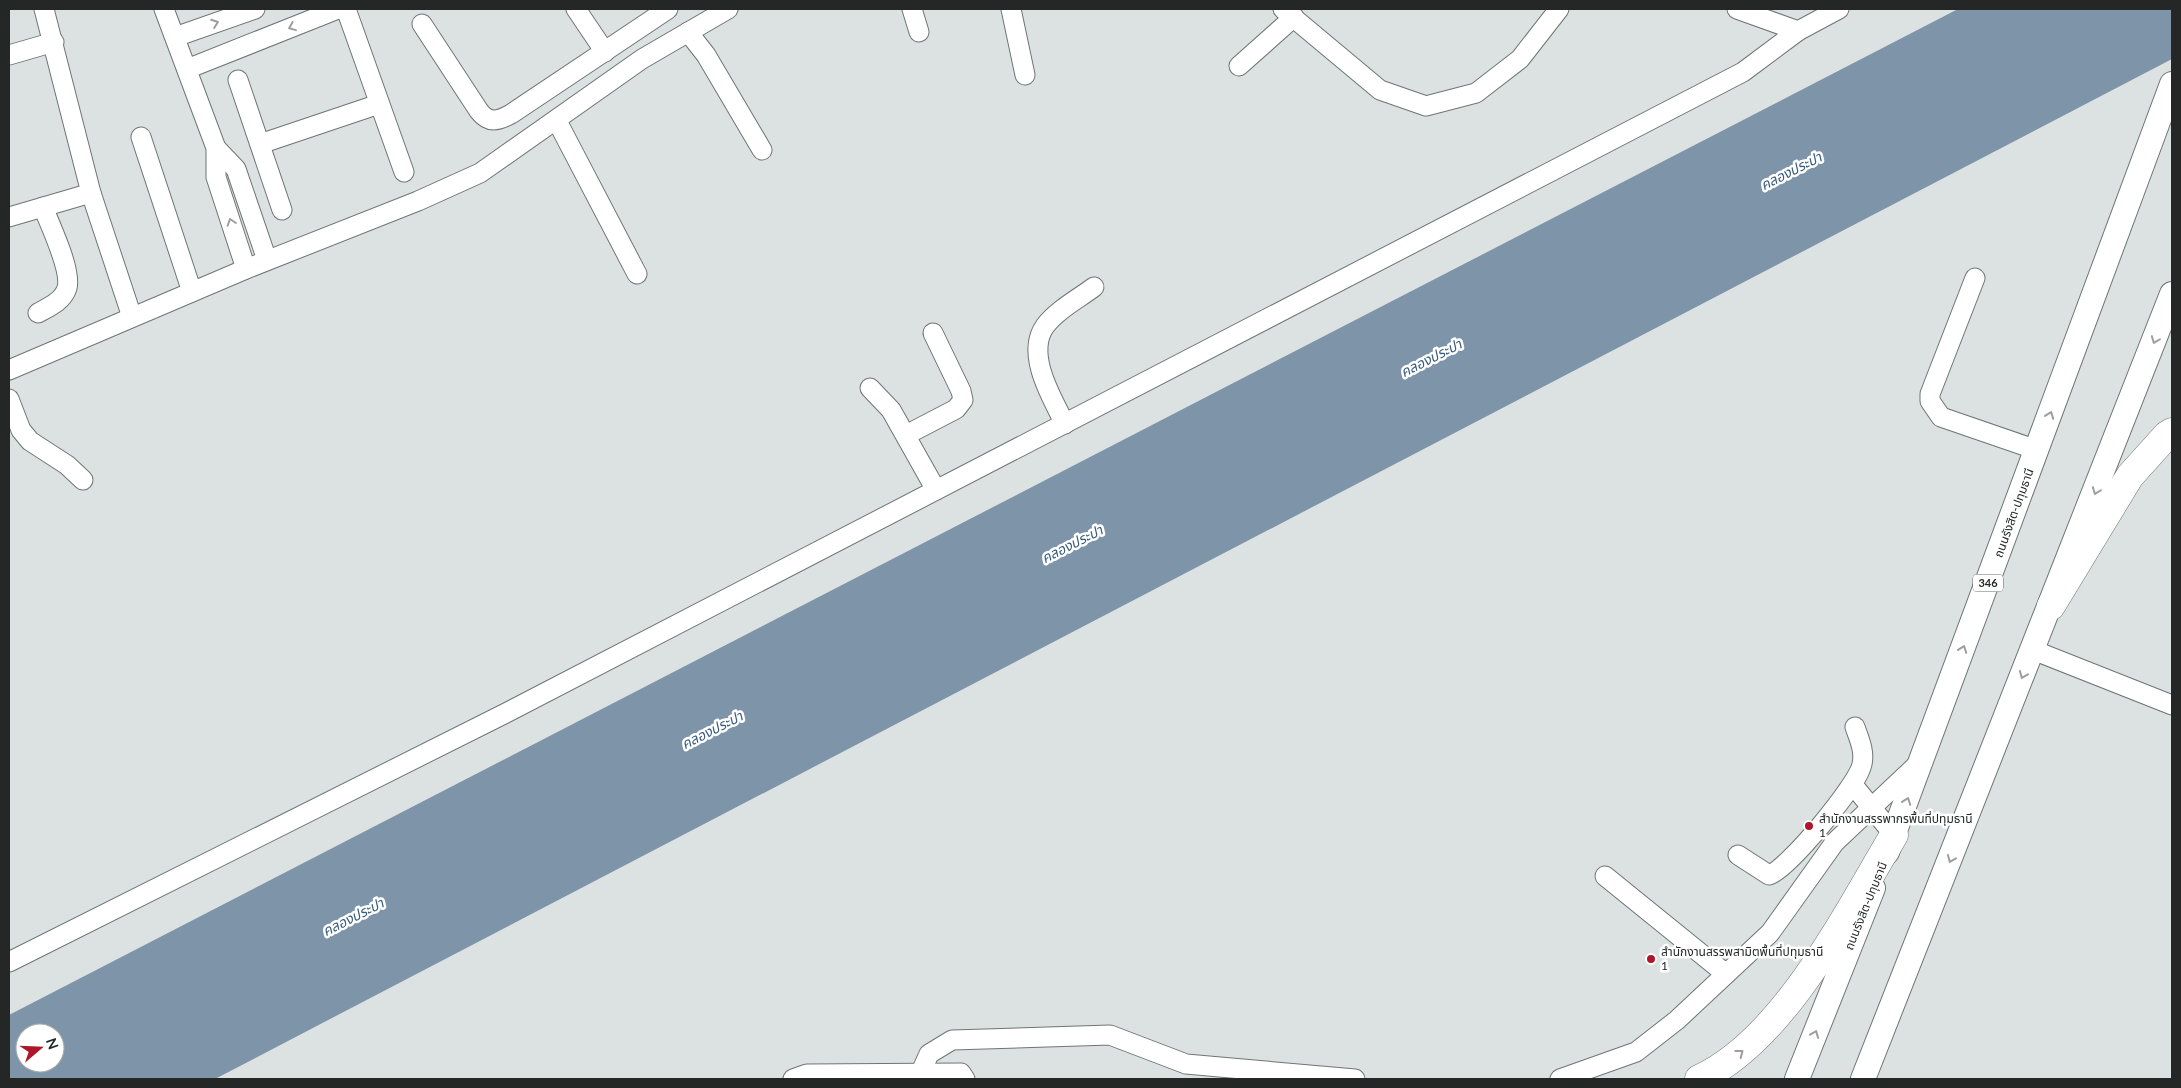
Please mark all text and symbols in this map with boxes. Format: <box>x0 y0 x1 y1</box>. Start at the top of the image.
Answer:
one-way arrow <box>210 19 219 29</box>
one-way arrow <box>288 21 297 31</box>
water label: คลองประปา <box>1757 147 1825 193</box>
one-way arrow <box>227 219 237 227</box>
water label: คลองประปา <box>1397 334 1465 380</box>
one-way arrow <box>2150 335 2161 344</box>
one-way arrow <box>2044 411 2054 419</box>
street label: ถนนรังสิต-ปทุมธานี <box>1990 466 2037 560</box>
one-way arrow <box>2092 486 2102 495</box>
water label: คลองประปา <box>1038 520 1106 566</box>
road number: 346 <box>1973 574 2003 592</box>
one-way arrow <box>1957 645 1967 654</box>
one-way arrow <box>2019 670 2030 679</box>
water label: คลองประปา <box>678 706 746 752</box>
one-way arrow <box>1901 797 1911 806</box>
place label: สำนักงานสรรพากรพื้นที่ปทุมธานี 1 <box>1819 810 1973 840</box>
marker: สำนักงานสรรพากรพื้นที่ปทุมธานี 1 <box>1803 820 1815 832</box>
one-way arrow <box>1947 854 1957 863</box>
street label: ถนนรังสิต-ปทุมธานี <box>1841 859 1890 952</box>
water label: คลองประปา <box>319 893 387 939</box>
place label: สำนักงานสรรพสามิตพื้นที่ปทุมธานี 1 <box>1661 943 1823 973</box>
marker: สำนักงานสรรพสามิตพื้นที่ปทุมธานี 1 <box>1645 953 1657 965</box>
north arrow <box>15 1023 65 1073</box>
one-way arrow <box>1809 1030 1820 1039</box>
text: N <box>43 1036 63 1051</box>
one-way arrow <box>1734 1050 1743 1058</box>

